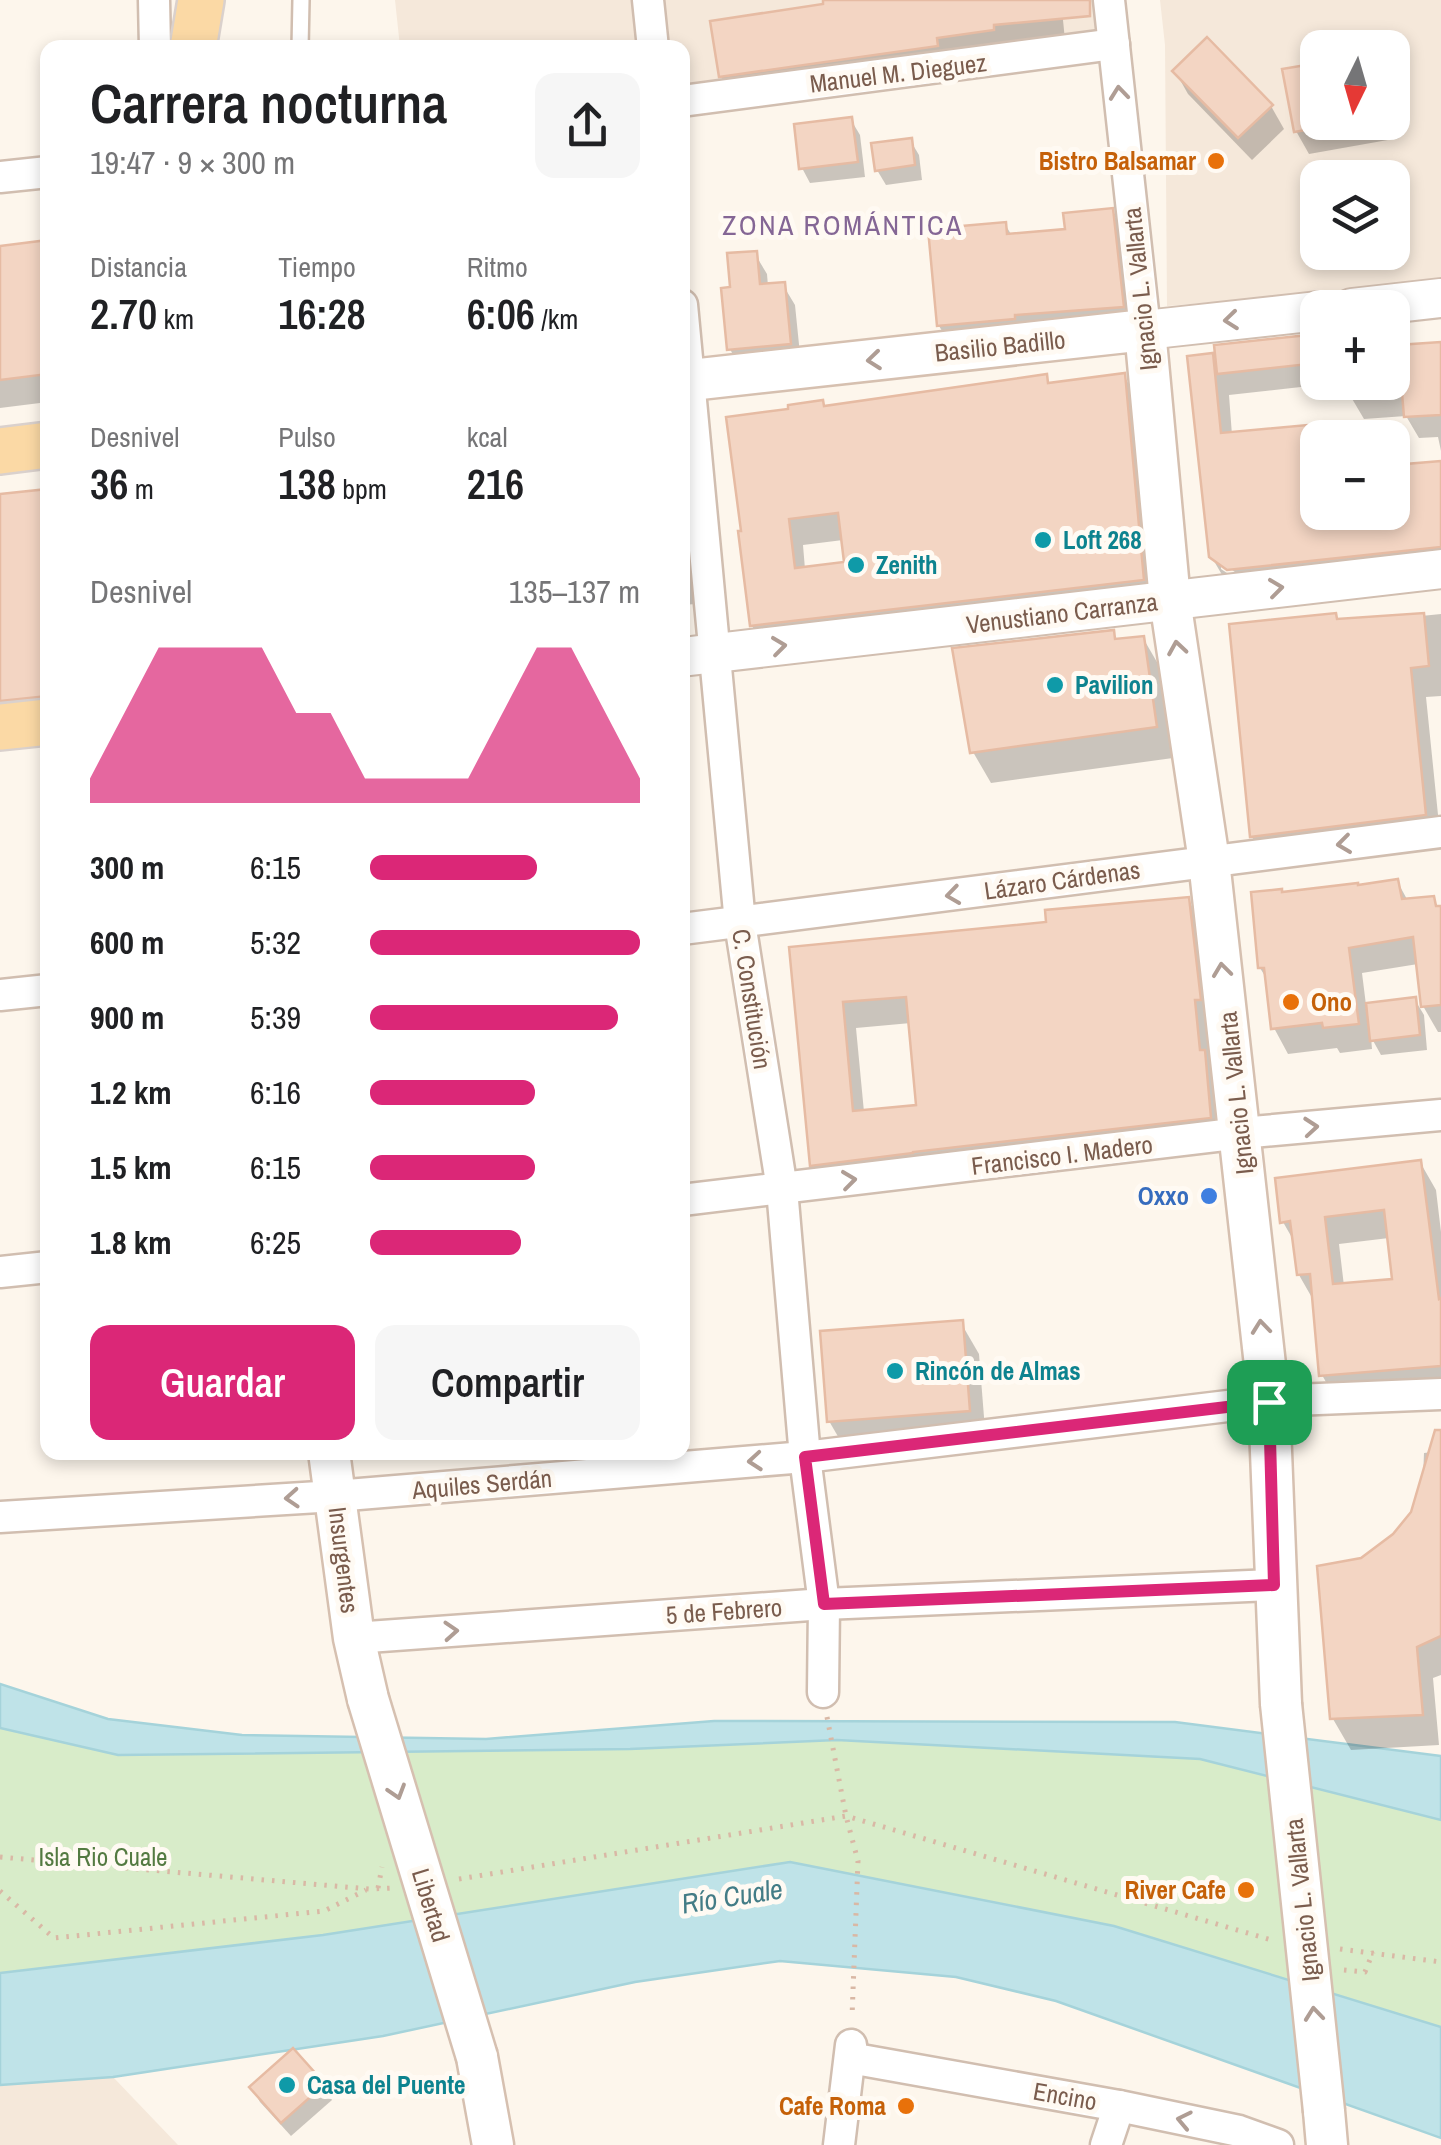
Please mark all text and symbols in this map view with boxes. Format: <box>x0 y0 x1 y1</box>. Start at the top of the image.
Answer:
north arrow <box>1300 30 1410 140</box>
map controls <box>1300 30 1410 530</box>
street label: Manuel M. Dieguez <box>808 45 988 101</box>
text: Carrera nocturna <box>90 66 447 140</box>
button: share <box>535 73 640 178</box>
one-way arrow <box>1109 85 1131 101</box>
text: 19:47 · 9 × 300 m <box>90 141 295 184</box>
place label: Bistro Balsamar <box>1039 144 1196 178</box>
marker: Bistro Balsamar <box>1205 150 1227 172</box>
button: layers <box>1300 160 1410 270</box>
street label: Ignacio L. Vallarta <box>1114 205 1165 372</box>
district label: ZONA ROMÁNTICA <box>722 206 964 244</box>
text: Distancia <box>90 248 187 286</box>
text: Tiempo <box>278 248 356 286</box>
text: Ritmo <box>467 248 528 286</box>
text: 2.70 <box>90 286 157 342</box>
text: 16:28 <box>278 286 366 342</box>
text: 6:06 <box>467 286 535 342</box>
button: + <box>1300 290 1410 400</box>
text: km <box>157 300 194 338</box>
text: /km <box>535 300 578 338</box>
one-way arrow <box>1223 309 1239 331</box>
street label: Basilio Badillo <box>933 322 1067 370</box>
one-way arrow <box>865 349 881 370</box>
text: Desnivel <box>90 418 179 456</box>
text: Pulso <box>278 418 336 456</box>
text: kcal <box>467 418 507 456</box>
button: − <box>1300 420 1410 530</box>
text: 36 <box>90 456 128 512</box>
text: 138 <box>278 456 336 512</box>
text: 216 <box>467 456 524 512</box>
text: m <box>128 470 154 508</box>
text: bpm <box>336 470 387 508</box>
place label: Loft 268 <box>1063 523 1142 557</box>
marker: Loft 268 <box>1032 529 1054 551</box>
place label: Zenith <box>876 548 938 582</box>
marker: Zenith <box>845 554 867 576</box>
text: Desnivel <box>90 570 192 613</box>
text: 135–137 m <box>509 570 640 613</box>
one-way arrow <box>1268 578 1284 599</box>
street label: Venustiano Carranza <box>964 584 1160 642</box>
one-way arrow <box>772 636 788 657</box>
one-way arrow <box>1167 640 1188 656</box>
place label: Pavilion <box>1075 668 1154 702</box>
marker: Pavilion <box>1044 674 1066 696</box>
one-way arrow <box>1336 833 1352 854</box>
text: 300 m <box>90 846 164 889</box>
text: 6:15 <box>250 846 301 889</box>
street label: Lázaro Cárdenas <box>982 852 1142 908</box>
one-way arrow <box>944 884 960 905</box>
text: 600 m <box>90 921 164 964</box>
text: 5:32 <box>250 921 301 964</box>
street label: C. Constitución <box>724 927 780 1071</box>
one-way arrow <box>1212 961 1233 977</box>
place label: Ono <box>1311 985 1352 1019</box>
marker: Ono <box>1280 991 1302 1013</box>
text: 900 m <box>90 996 164 1039</box>
text: 5:39 <box>250 996 301 1039</box>
street label: Ignacio L. Vallarta <box>1210 1009 1261 1176</box>
text: 1.2 km <box>90 1071 172 1114</box>
text: 6:16 <box>250 1071 301 1114</box>
one-way arrow <box>1303 1116 1319 1138</box>
street label: Francisco I. Madero <box>969 1127 1155 1183</box>
text: 1.5 km <box>90 1146 172 1189</box>
text: 6:15 <box>250 1146 301 1189</box>
one-way arrow <box>841 1171 857 1192</box>
place label: Oxxo <box>1138 1179 1189 1213</box>
marker: Oxxo <box>1198 1185 1220 1207</box>
text: 1.8 km <box>90 1221 172 1264</box>
text: 6:25 <box>250 1221 301 1264</box>
one-way arrow <box>1251 1319 1273 1335</box>
button: Guardar <box>90 1325 355 1440</box>
button: Compartir <box>375 1325 640 1440</box>
place label: Rincón de Almas <box>915 1354 1081 1388</box>
marker: Rincón de Almas <box>884 1360 906 1382</box>
pin <box>1227 1360 1312 1445</box>
icon: arrive <box>1242 1375 1297 1430</box>
one-way arrow <box>747 1450 763 1472</box>
street label: Aquiles Serdán <box>410 1461 553 1507</box>
one-way arrow <box>283 1487 299 1508</box>
street label: Insurgentes <box>321 1505 367 1615</box>
street label: 5 de Febrero <box>665 1590 783 1632</box>
one-way arrow <box>444 1620 460 1642</box>
one-way arrow <box>385 1783 406 1800</box>
street label: Ignacio L. Vallarta <box>1276 1816 1327 1983</box>
park label: Isla Rio Cuale <box>39 1840 167 1874</box>
street label: Libertad <box>404 1864 458 1946</box>
water label: Río Cuale <box>679 1869 785 1923</box>
place label: River Cafe <box>1125 1873 1226 1907</box>
marker: River Cafe <box>1235 1879 1257 1901</box>
one-way arrow <box>1304 2006 1325 2022</box>
place label: Casa del Puente <box>307 2068 465 2102</box>
marker: Casa del Puente <box>276 2074 298 2096</box>
street label: Encino <box>1031 2074 1099 2118</box>
place label: Cafe Roma <box>779 2089 887 2123</box>
marker: Cafe Roma <box>895 2095 917 2117</box>
one-way arrow <box>1176 2110 1193 2131</box>

